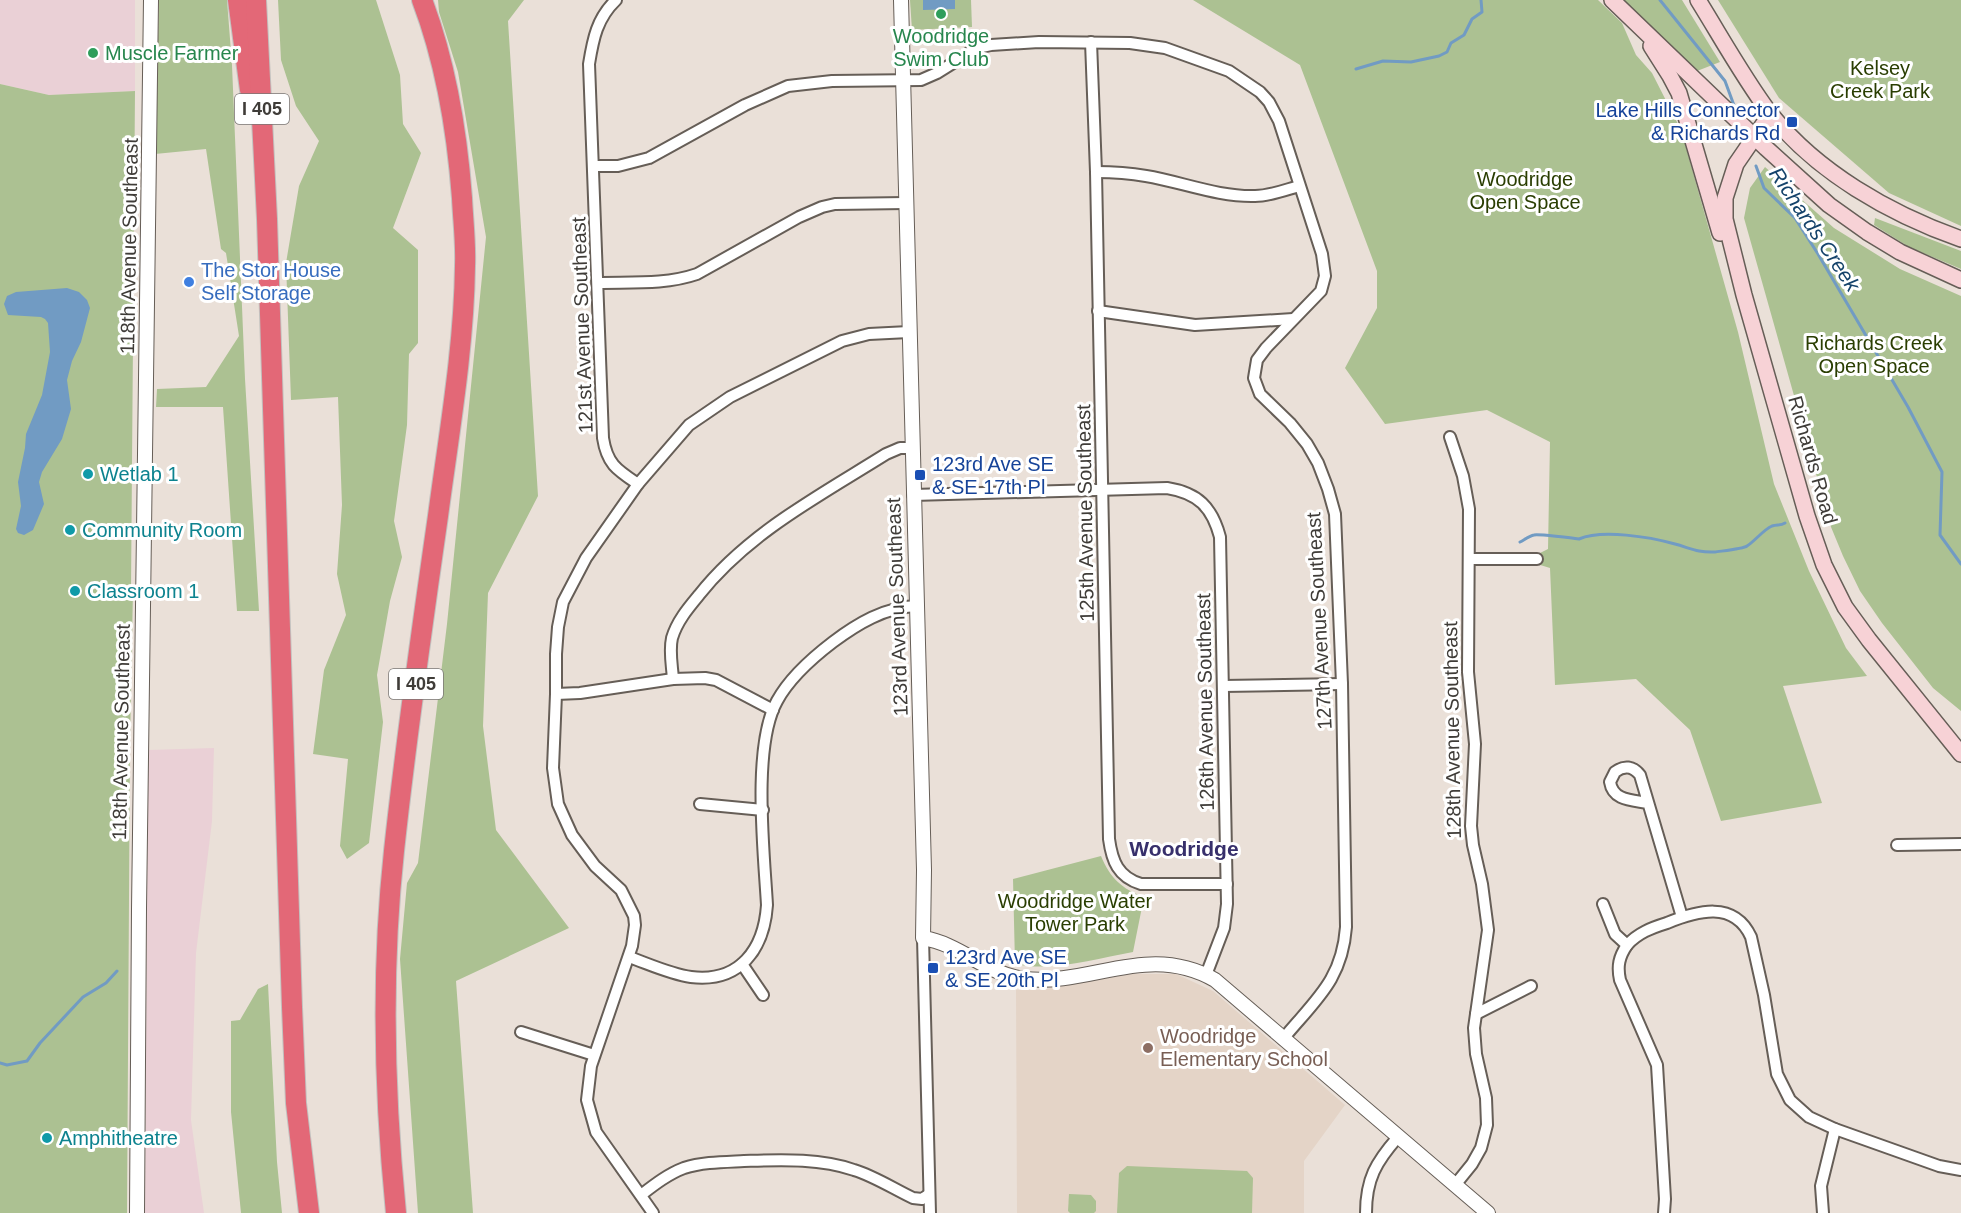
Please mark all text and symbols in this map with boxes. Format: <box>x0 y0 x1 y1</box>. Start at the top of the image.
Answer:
marker: Woodridge Swim Club <box>934 7 948 21</box>
place label: Woodridge Swim Club <box>893 25 989 70</box>
place label: Muscle Farmer <box>105 42 239 64</box>
marker: Muscle Farmer <box>86 46 100 60</box>
park label: Kelsey Creek Park <box>1830 57 1931 102</box>
road number: I 405 <box>235 94 289 124</box>
place label: Lake Hills Connector & Richards Rd <box>1595 99 1780 144</box>
marker: Lake Hills Connector & Richards Rd <box>1785 115 1799 129</box>
street label: 118th Avenue Southeast <box>116 137 142 354</box>
water label: Richards Creek <box>1765 163 1866 297</box>
park label: Woodridge Open Space <box>1469 168 1581 213</box>
street label: 121st Avenue Southeast <box>567 216 597 434</box>
place label: The Stor House Self Storage <box>201 259 341 304</box>
marker: The Stor House Self Storage <box>182 275 196 289</box>
park label: Richards Creek Open Space <box>1805 332 1944 377</box>
street label: Richards Road <box>1784 393 1842 527</box>
street label: 125th Avenue Southeast <box>1072 404 1098 622</box>
place label: 123rd Ave SE & SE 17th Pl <box>932 453 1054 498</box>
place label: Wetlab 1 <box>100 463 179 485</box>
marker: Wetlab 1 <box>81 467 95 481</box>
marker: 123rd Ave SE & SE 17th Pl <box>913 468 927 482</box>
street label: 123rd Avenue Southeast <box>882 497 912 717</box>
street label: 127th Avenue Southeast <box>1302 511 1336 730</box>
place label: Community Room <box>82 519 242 541</box>
marker: Community Room <box>63 523 77 537</box>
place label: Classroom 1 <box>87 580 199 602</box>
marker: Classroom 1 <box>68 584 82 598</box>
street label: 126th Avenue Southeast <box>1192 593 1218 811</box>
street label: 128th Avenue Southeast <box>1439 621 1465 839</box>
street label: 118th Avenue Southeast <box>108 623 134 840</box>
road number: I 405 <box>389 669 443 699</box>
district label: Woodridge <box>1129 837 1239 860</box>
park label: Woodridge Water Tower Park <box>998 890 1153 935</box>
place label: 123rd Ave SE & SE 20th Pl <box>945 946 1067 991</box>
marker: 123rd Ave SE & SE 20th Pl <box>926 961 940 975</box>
place label: Woodridge Elementary School <box>1160 1025 1328 1070</box>
marker: Woodridge Elementary School <box>1141 1041 1155 1055</box>
place label: Amphitheatre <box>59 1127 178 1149</box>
marker: Amphitheatre <box>40 1131 54 1145</box>

